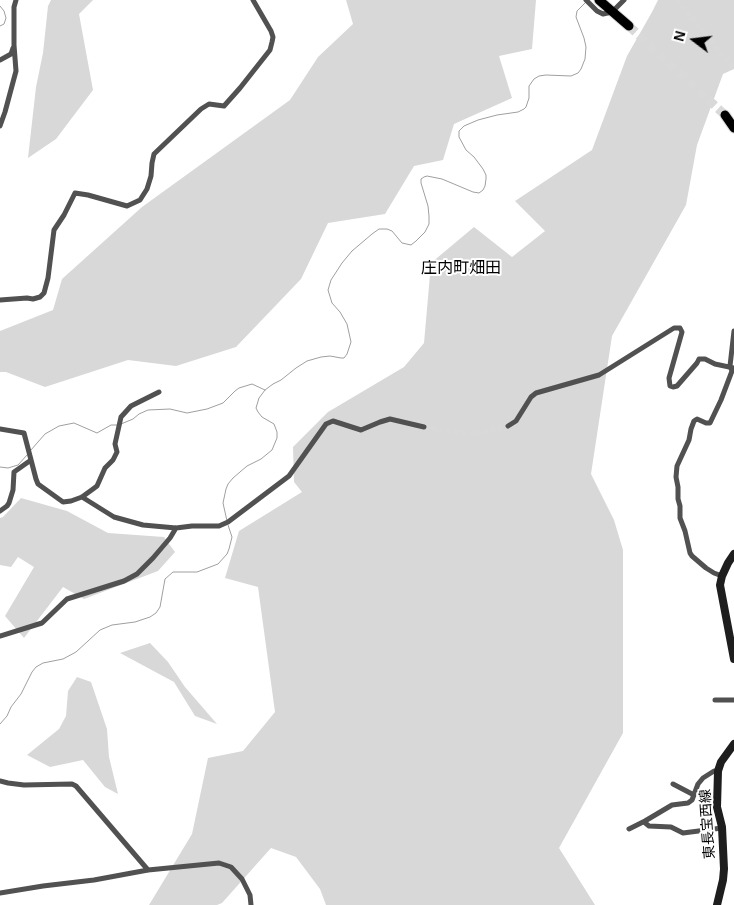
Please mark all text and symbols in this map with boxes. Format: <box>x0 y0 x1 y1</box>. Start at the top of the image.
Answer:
north arrow <box>669 15 719 65</box>
text: N <box>670 29 689 43</box>
district label: 庄内町畑田 <box>421 259 501 279</box>
street label: 東長宝西線 <box>697 788 719 860</box>

